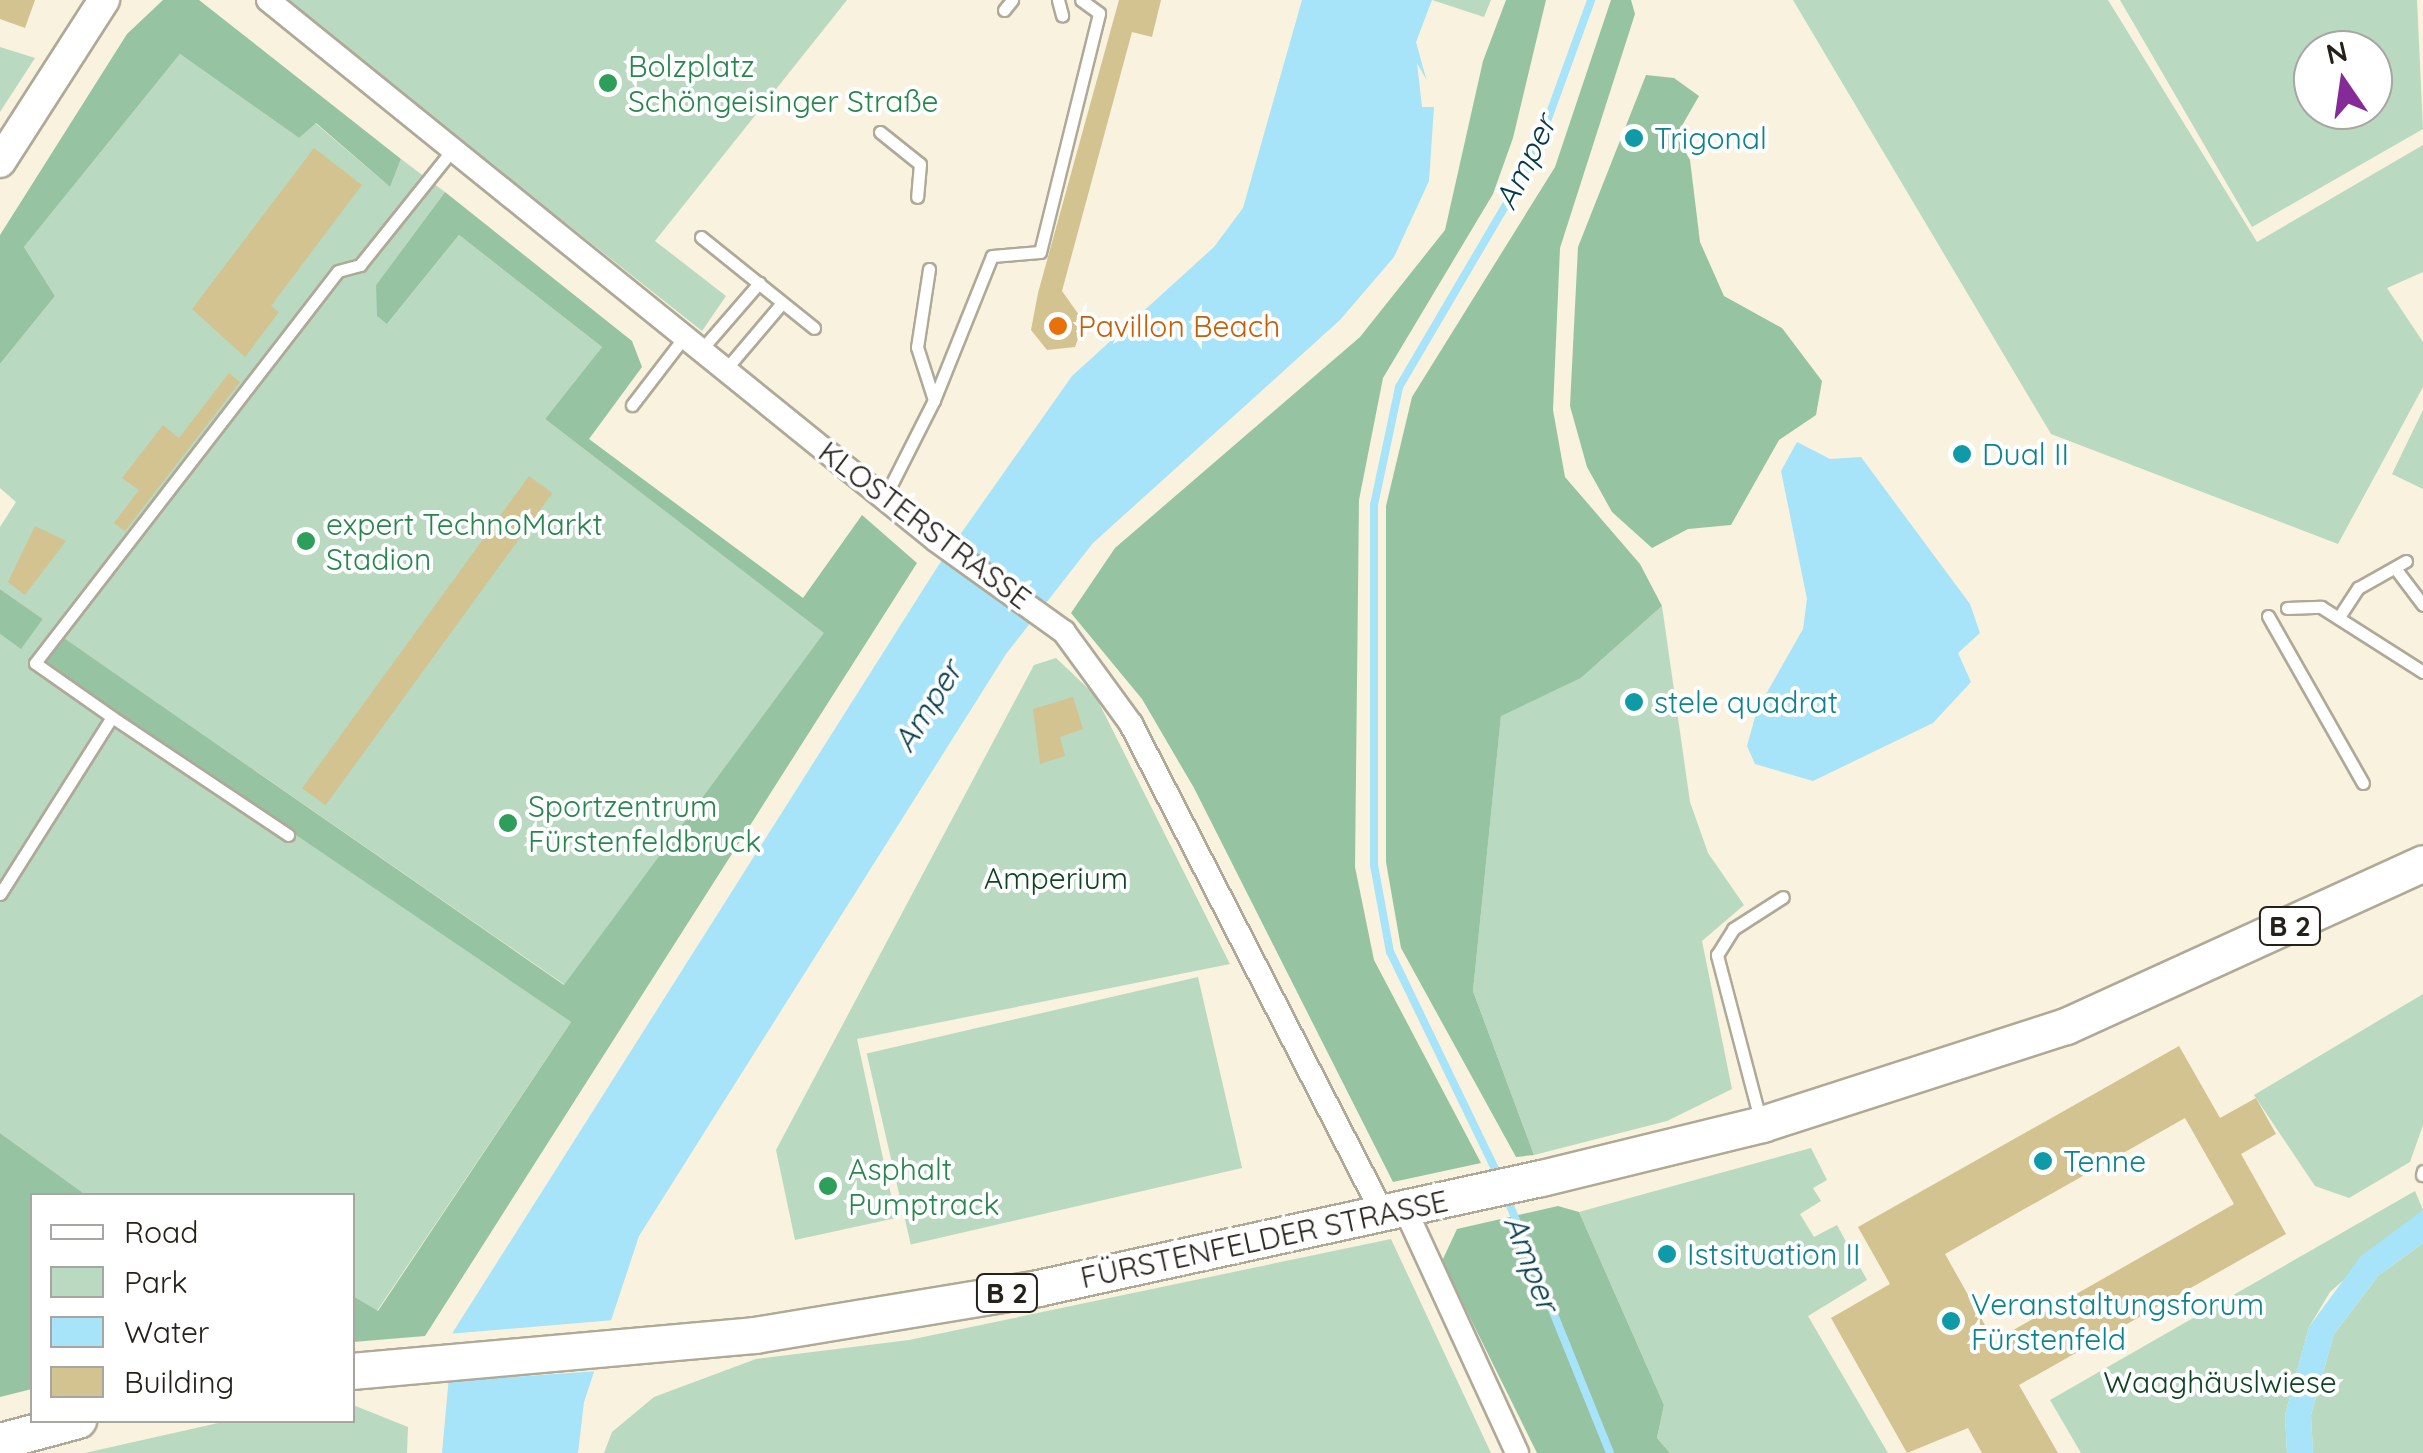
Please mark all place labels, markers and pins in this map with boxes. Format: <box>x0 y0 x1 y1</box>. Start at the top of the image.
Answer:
place label: Bolzplatz Schöngeisinger Straße <box>628 48 939 118</box>
marker: Bolzplatz Schöngeisinger Straße <box>597 72 619 94</box>
place label: Trigonal <box>1654 120 1767 156</box>
marker: Trigonal <box>1623 127 1645 149</box>
place label: Pavillon Beach <box>1078 308 1280 344</box>
marker: Pavillon Beach <box>1047 315 1069 337</box>
place label: Dual II <box>1982 436 2069 472</box>
marker: Dual II <box>1951 443 1973 465</box>
place label: expert TechnoMarkt Stadion <box>326 506 603 576</box>
marker: expert TechnoMarkt Stadion <box>295 530 317 552</box>
place label: stele quadrat <box>1654 684 1838 720</box>
marker: stele quadrat <box>1623 691 1645 713</box>
place label: Sportzentrum Fürstenfeldbruck <box>528 788 761 858</box>
marker: Sportzentrum Fürstenfeldbruck <box>497 812 519 834</box>
place label: Tenne <box>2063 1143 2146 1179</box>
marker: Tenne <box>2032 1150 2054 1172</box>
place label: Asphalt Pumptrack <box>848 1151 999 1222</box>
marker: Asphalt Pumptrack <box>817 1175 839 1197</box>
place label: Istsituation II <box>1687 1236 1860 1272</box>
marker: Istsituation II <box>1656 1243 1678 1265</box>
place label: Veranstaltungsforum Fürstenfeld <box>1971 1286 2264 1356</box>
marker: Veranstaltungsforum Fürstenfeld <box>1940 1310 1962 1332</box>

